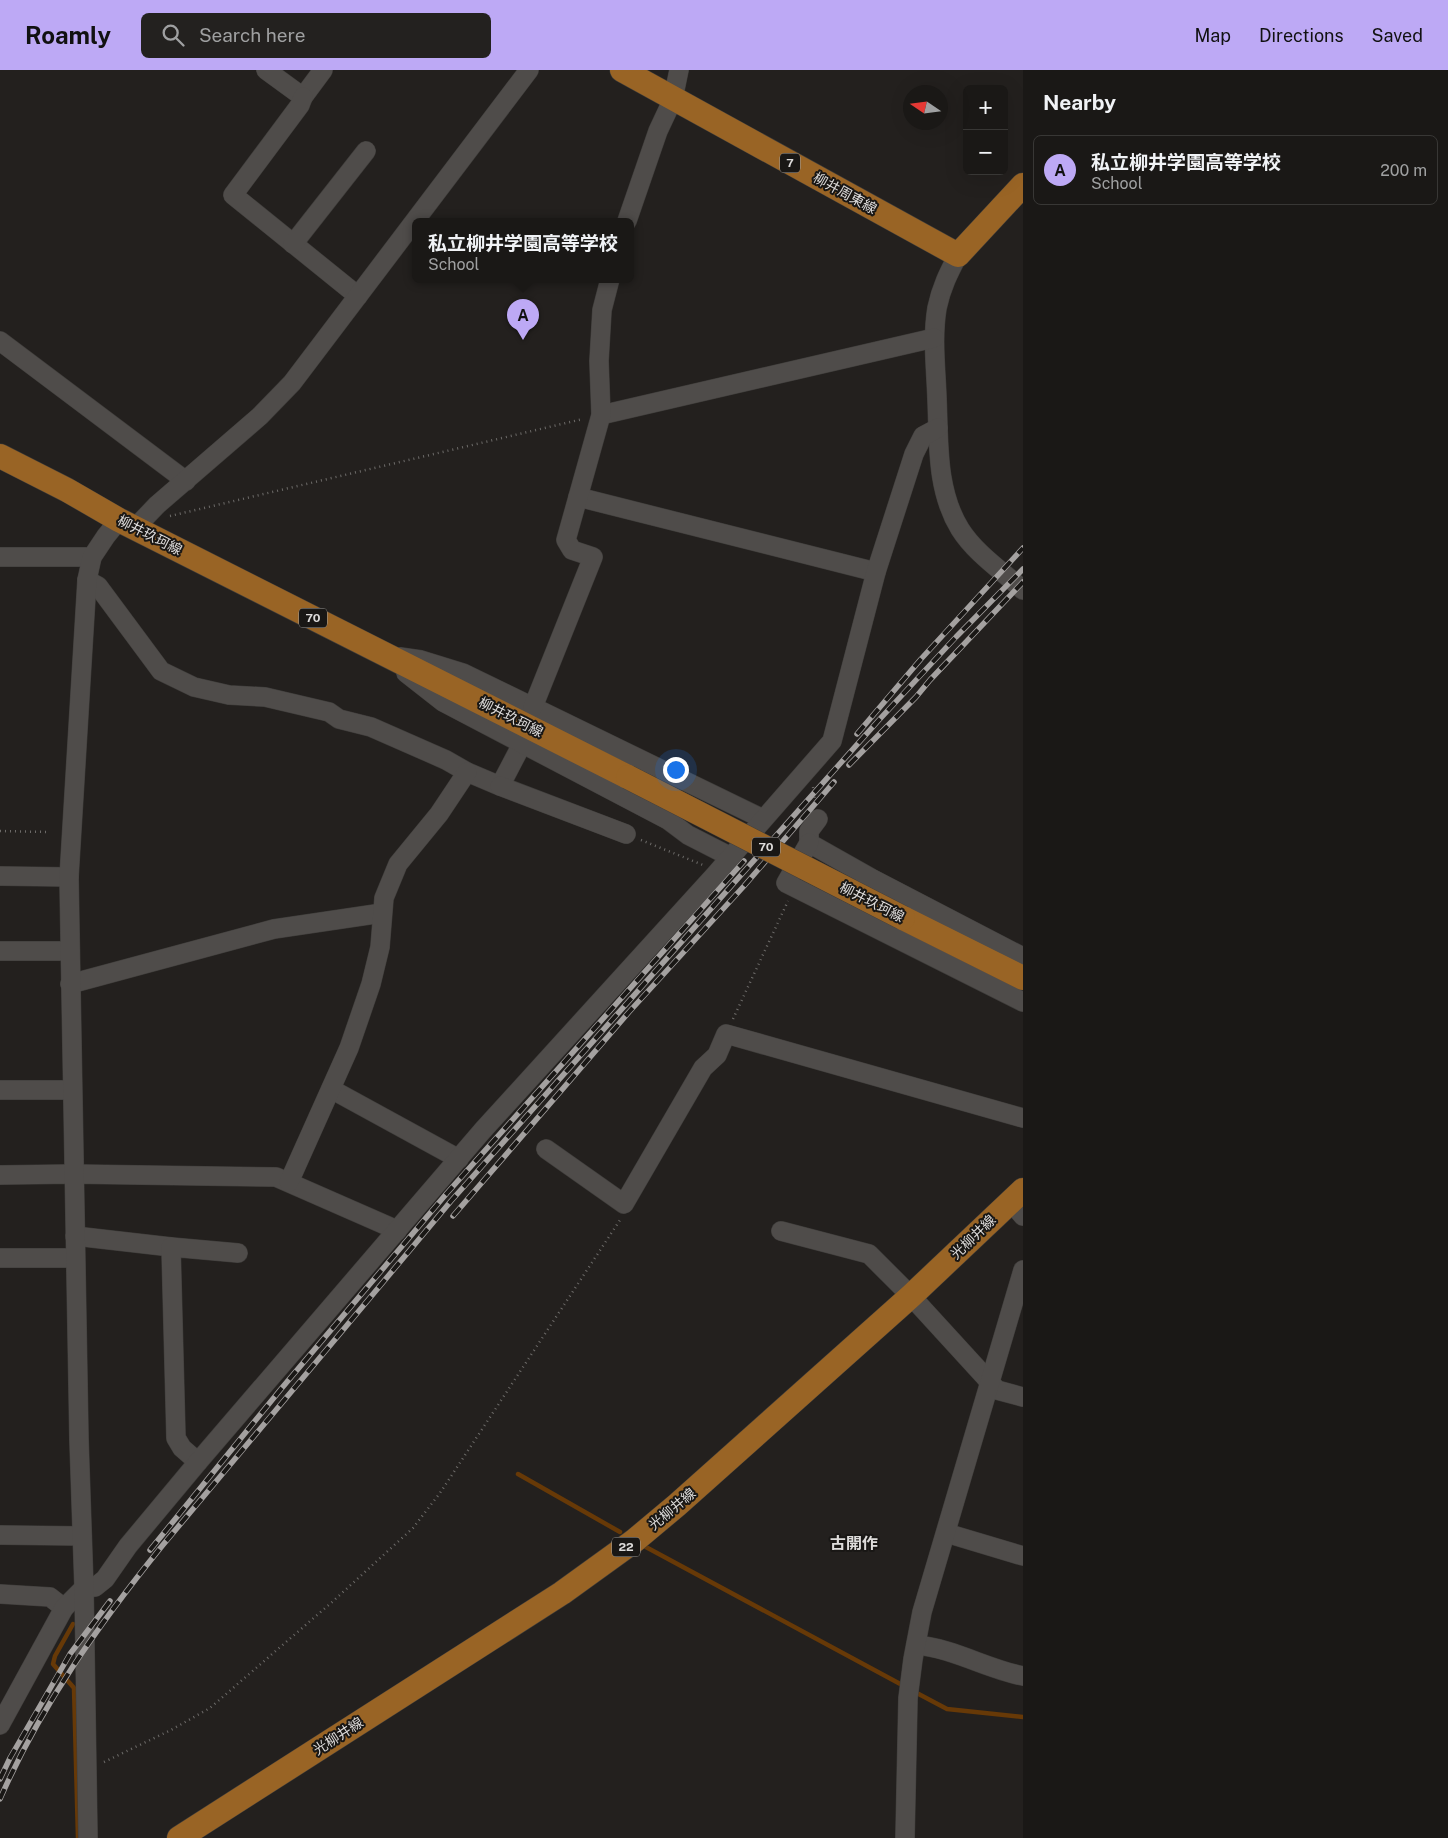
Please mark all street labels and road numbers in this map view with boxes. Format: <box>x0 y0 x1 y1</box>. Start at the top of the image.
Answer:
road number: 7 <box>780 154 800 172</box>
street label: 柳井周東線 <box>811 169 879 217</box>
street label: 柳井玖珂線 <box>115 512 185 558</box>
road number: 70 <box>299 608 327 628</box>
street label: 柳井玖珂線 <box>476 694 546 740</box>
road number: 70 <box>752 838 780 856</box>
street label: 柳井玖珂線 <box>837 879 907 925</box>
street label: 光柳井線 <box>947 1212 999 1262</box>
street label: 光柳井線 <box>645 1485 699 1533</box>
road number: 22 <box>612 1538 640 1556</box>
street label: 光柳井線 <box>310 1714 366 1758</box>

